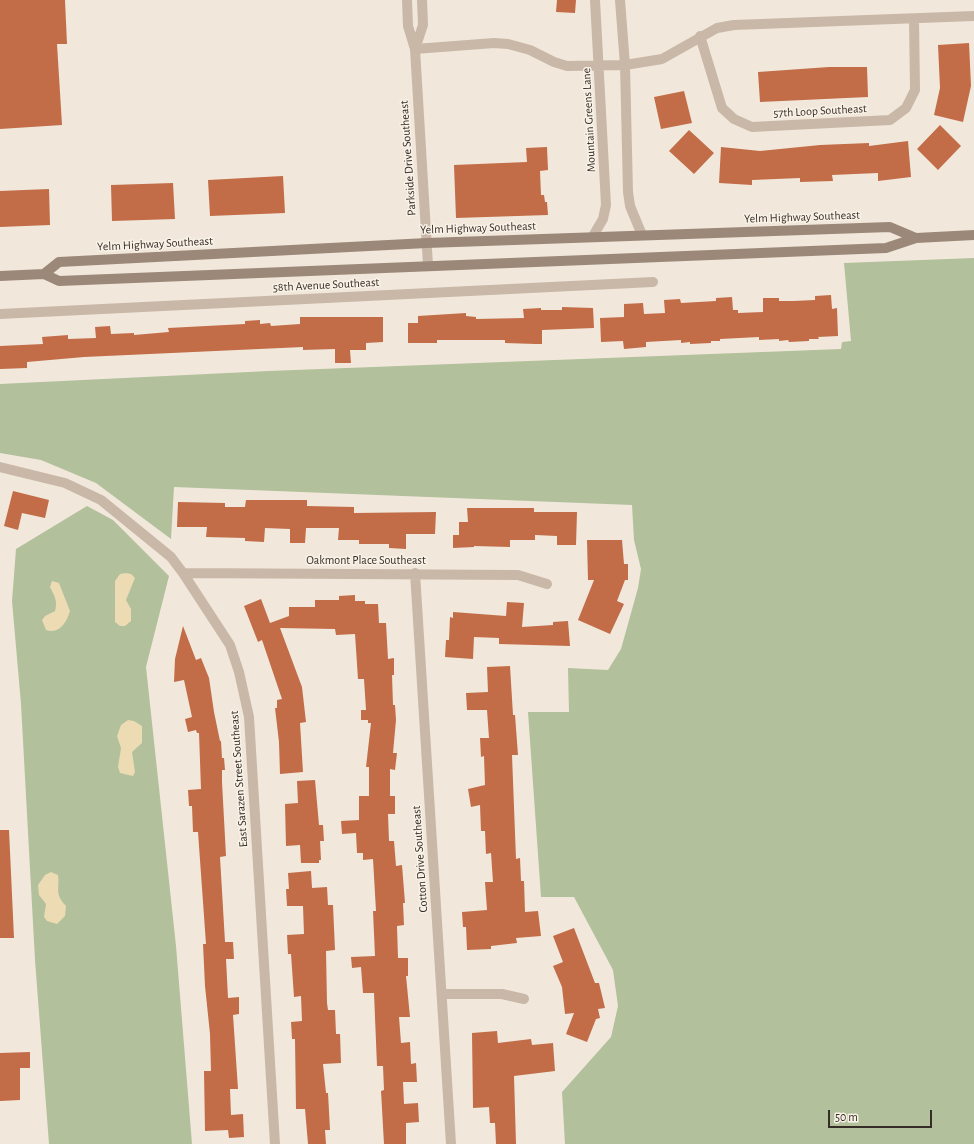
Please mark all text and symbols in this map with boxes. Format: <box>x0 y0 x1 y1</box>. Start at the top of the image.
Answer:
street label: Mountain Greens Lane <box>579 67 599 173</box>
street label: Parkside Drive Southeast <box>397 100 419 216</box>
street label: 57th Loop Southeast <box>773 101 867 121</box>
street label: Yelm Highway Southeast <box>744 208 860 226</box>
street label: Yelm Highway Southeast <box>420 219 536 237</box>
street label: Yelm Highway Southeast <box>97 234 213 254</box>
street label: 58th Avenue Southeast <box>272 275 380 295</box>
street label: Oakmont Place Southeast <box>306 553 426 567</box>
street label: East Sarazen Street Southeast <box>227 710 251 848</box>
street label: Cotton Drive Southeast <box>409 805 431 913</box>
scale bar <box>830 1102 934 1128</box>
text: 50 m <box>835 1111 858 1123</box>

